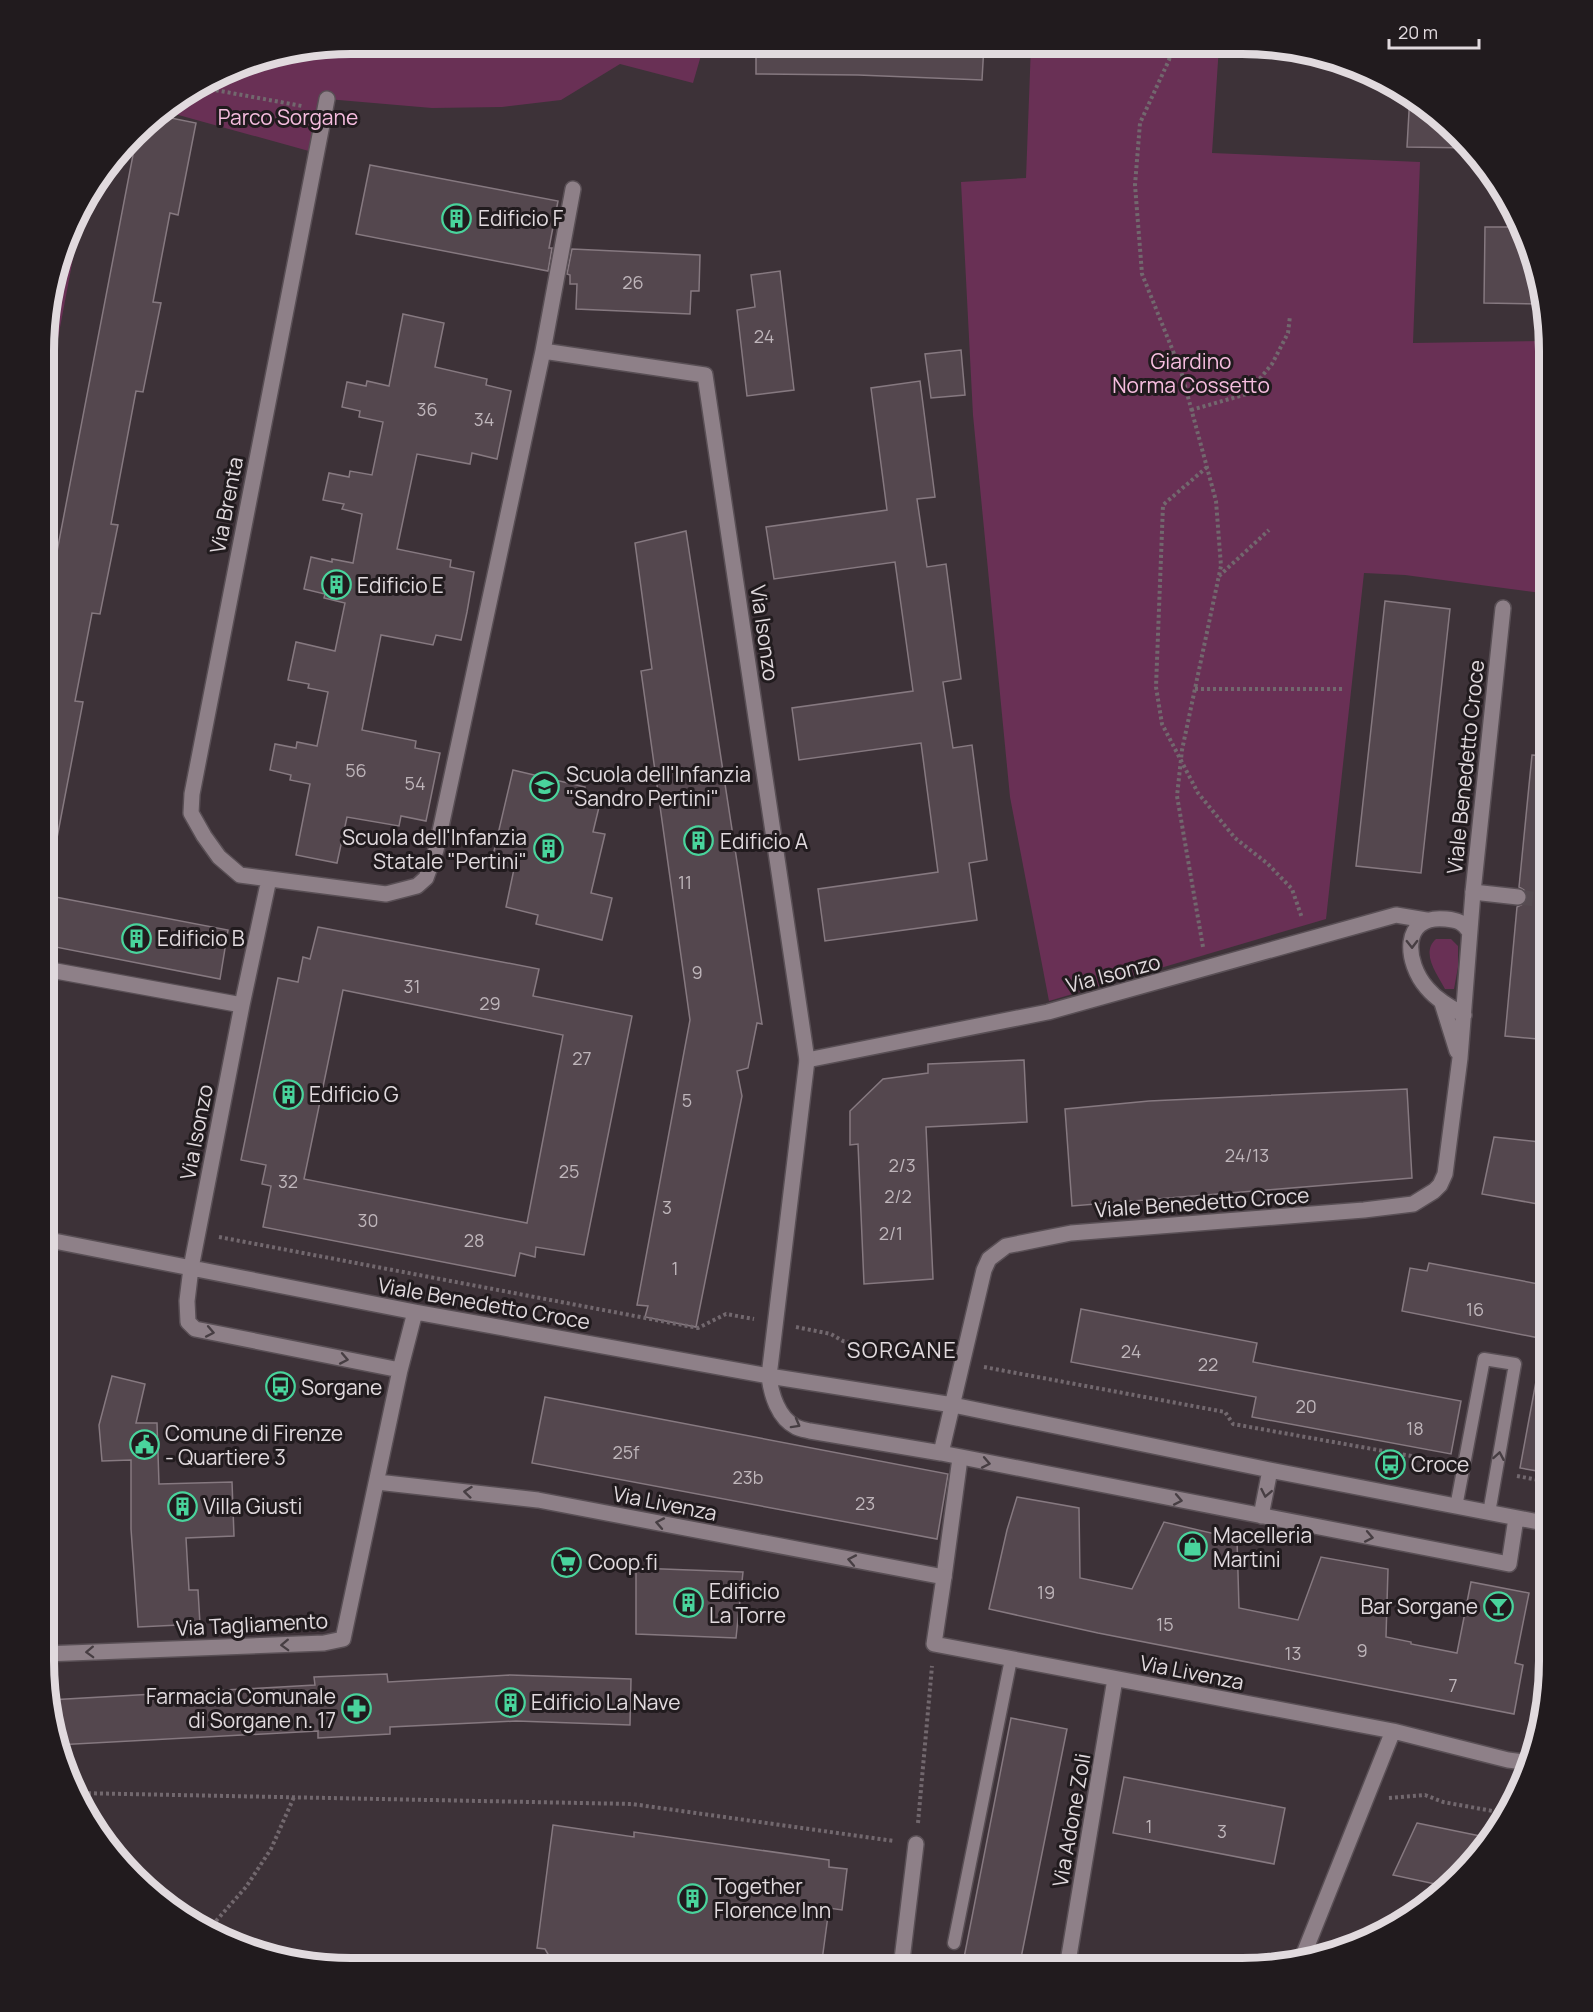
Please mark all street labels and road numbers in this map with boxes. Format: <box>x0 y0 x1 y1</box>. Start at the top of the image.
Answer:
street label: Via Brenta <box>203 454 249 556</box>
street label: Via Isonzo <box>744 583 786 683</box>
street label: Viale Benedetto Croce <box>1440 659 1490 875</box>
street label: Via Isonzo <box>1063 947 1163 999</box>
street label: Via Isonzo <box>173 1082 219 1182</box>
street label: Viale Benedetto Croce <box>1094 1181 1310 1223</box>
street label: Viale Benedetto Croce <box>376 1271 592 1335</box>
street label: Via Livenza <box>611 1479 719 1527</box>
street label: Via Tagliamento <box>175 1606 329 1642</box>
street label: Via Livenza <box>1138 1648 1246 1696</box>
street label: Via Adone Zoli <box>1045 1751 1097 1889</box>

